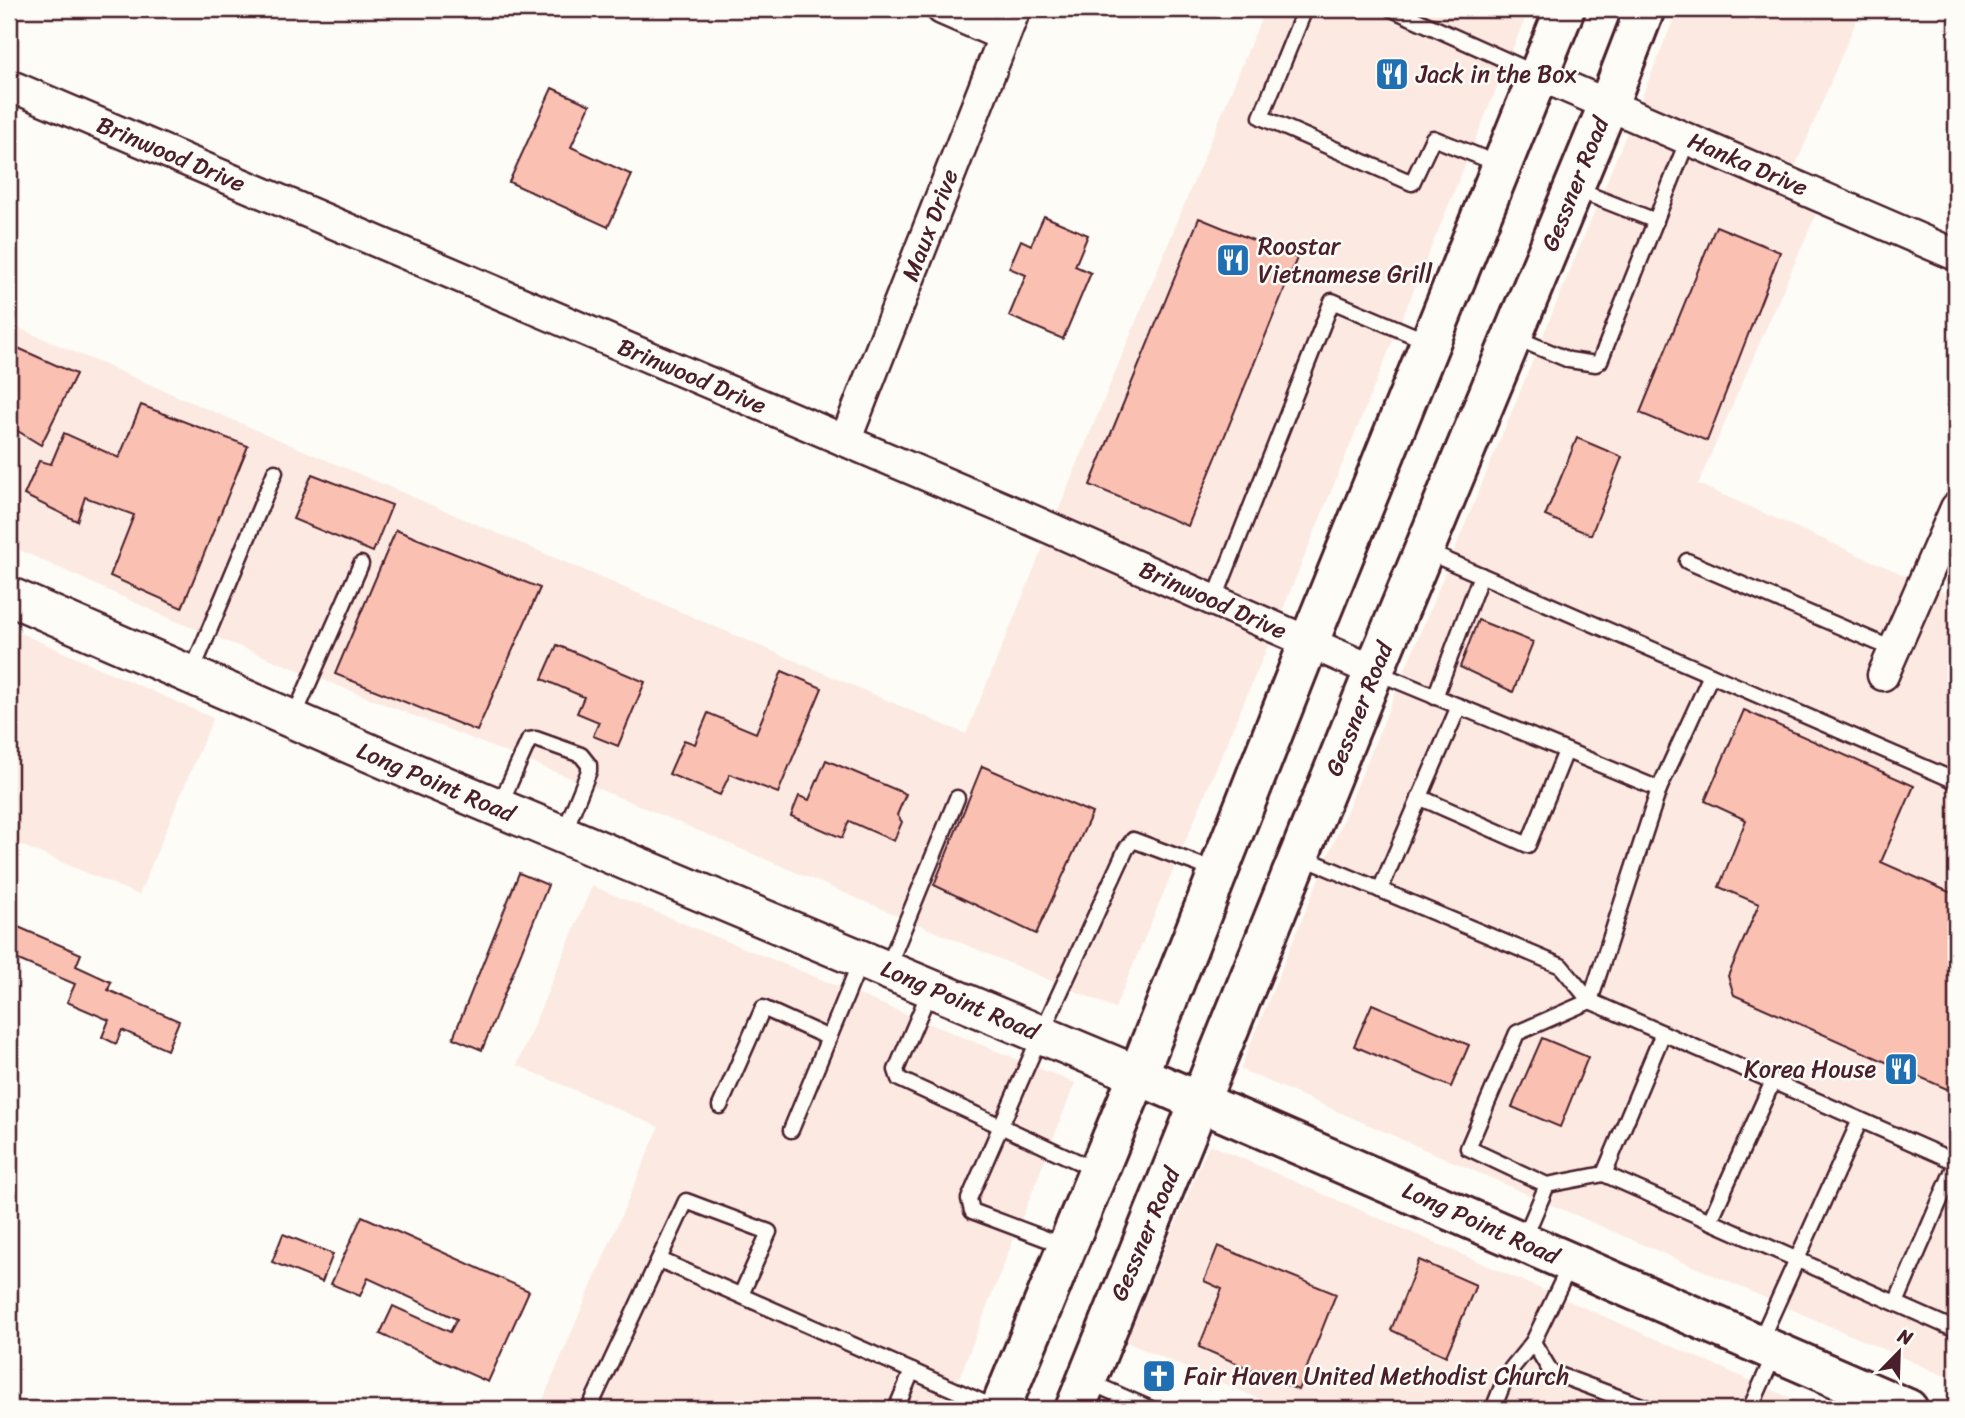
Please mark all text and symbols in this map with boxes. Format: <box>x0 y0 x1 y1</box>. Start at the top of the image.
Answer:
place label: Jack in the Box <box>1415 53 1577 95</box>
restaurant icon: Jack in the Box <box>1373 55 1411 93</box>
street label: Brinwood Drive <box>90 104 252 204</box>
street label: Gessner Road <box>1529 109 1622 258</box>
street label: Hanka Drive <box>1681 120 1815 208</box>
street label: Maux Drive <box>889 163 971 287</box>
place label: Roostar Vietnamese Grill <box>1258 225 1433 295</box>
restaurant icon: Roostar Vietnamese Grill <box>1214 241 1252 279</box>
street label: Brinwood Drive <box>611 326 773 426</box>
street label: Brinwood Drive <box>1132 549 1294 651</box>
street label: Gessner Road <box>1313 634 1406 783</box>
street label: Long Point Road <box>350 730 523 835</box>
street label: Long Point Road <box>874 948 1047 1053</box>
place label: Korea House <box>1744 1048 1876 1090</box>
restaurant icon: Korea House <box>1882 1050 1920 1088</box>
street label: Gessner Road <box>1098 1159 1193 1308</box>
street label: Long Point Road <box>1396 1170 1568 1277</box>
north arrow <box>1864 1316 1934 1386</box>
text: N <box>1892 1319 1919 1355</box>
place label: Fair Haven United Methodist Church <box>1184 1355 1569 1397</box>
church icon: Fair Haven United Methodist Church <box>1140 1357 1178 1395</box>

